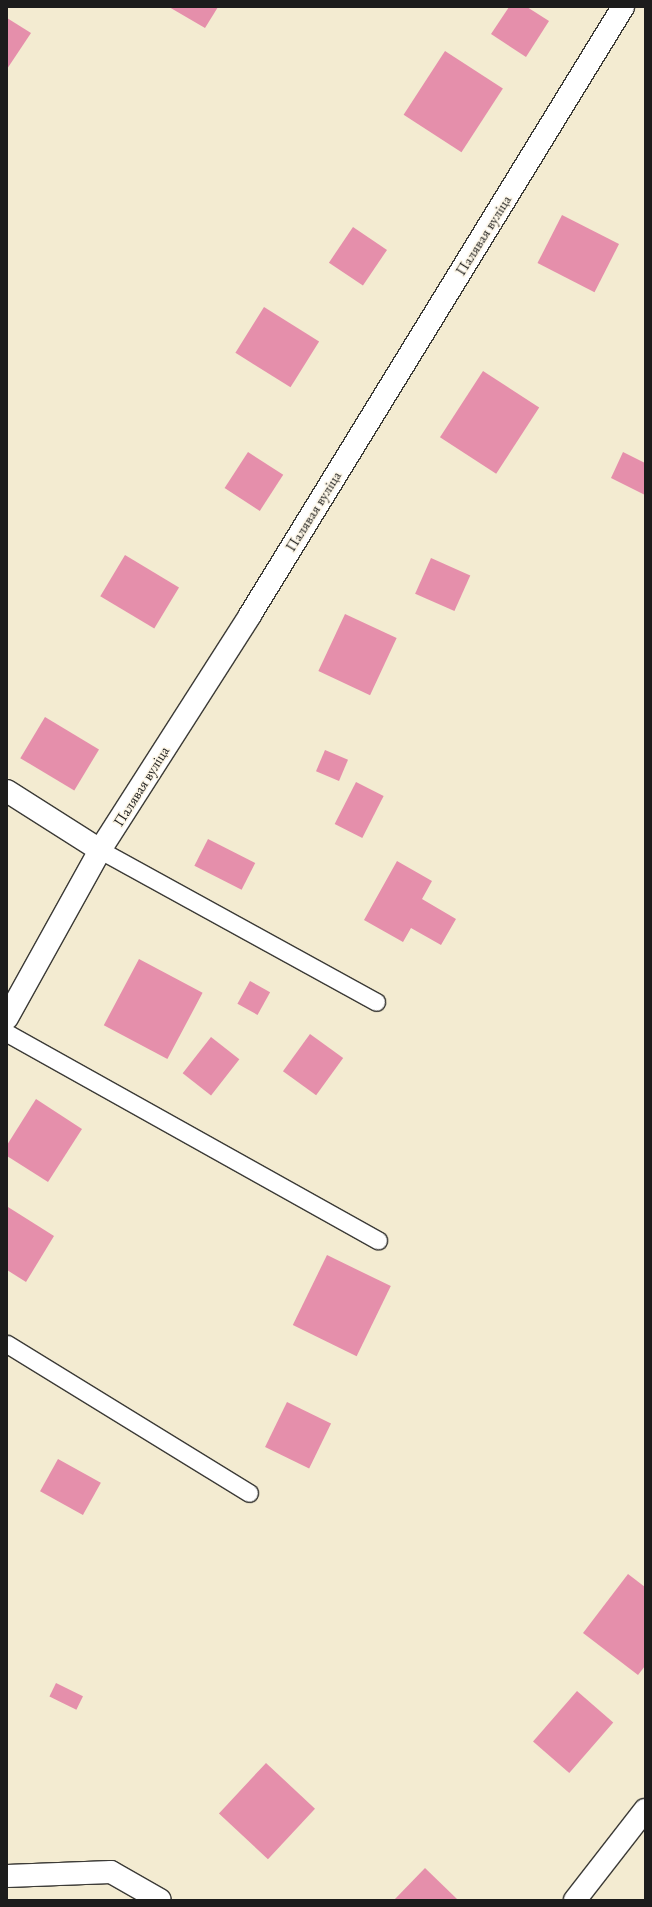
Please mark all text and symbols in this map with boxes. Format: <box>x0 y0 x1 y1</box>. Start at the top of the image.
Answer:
street label: Палявая вуліца <box>451 192 515 278</box>
street label: Палявая вуліца <box>281 468 345 554</box>
street label: Палявая вуліца <box>109 743 173 829</box>

